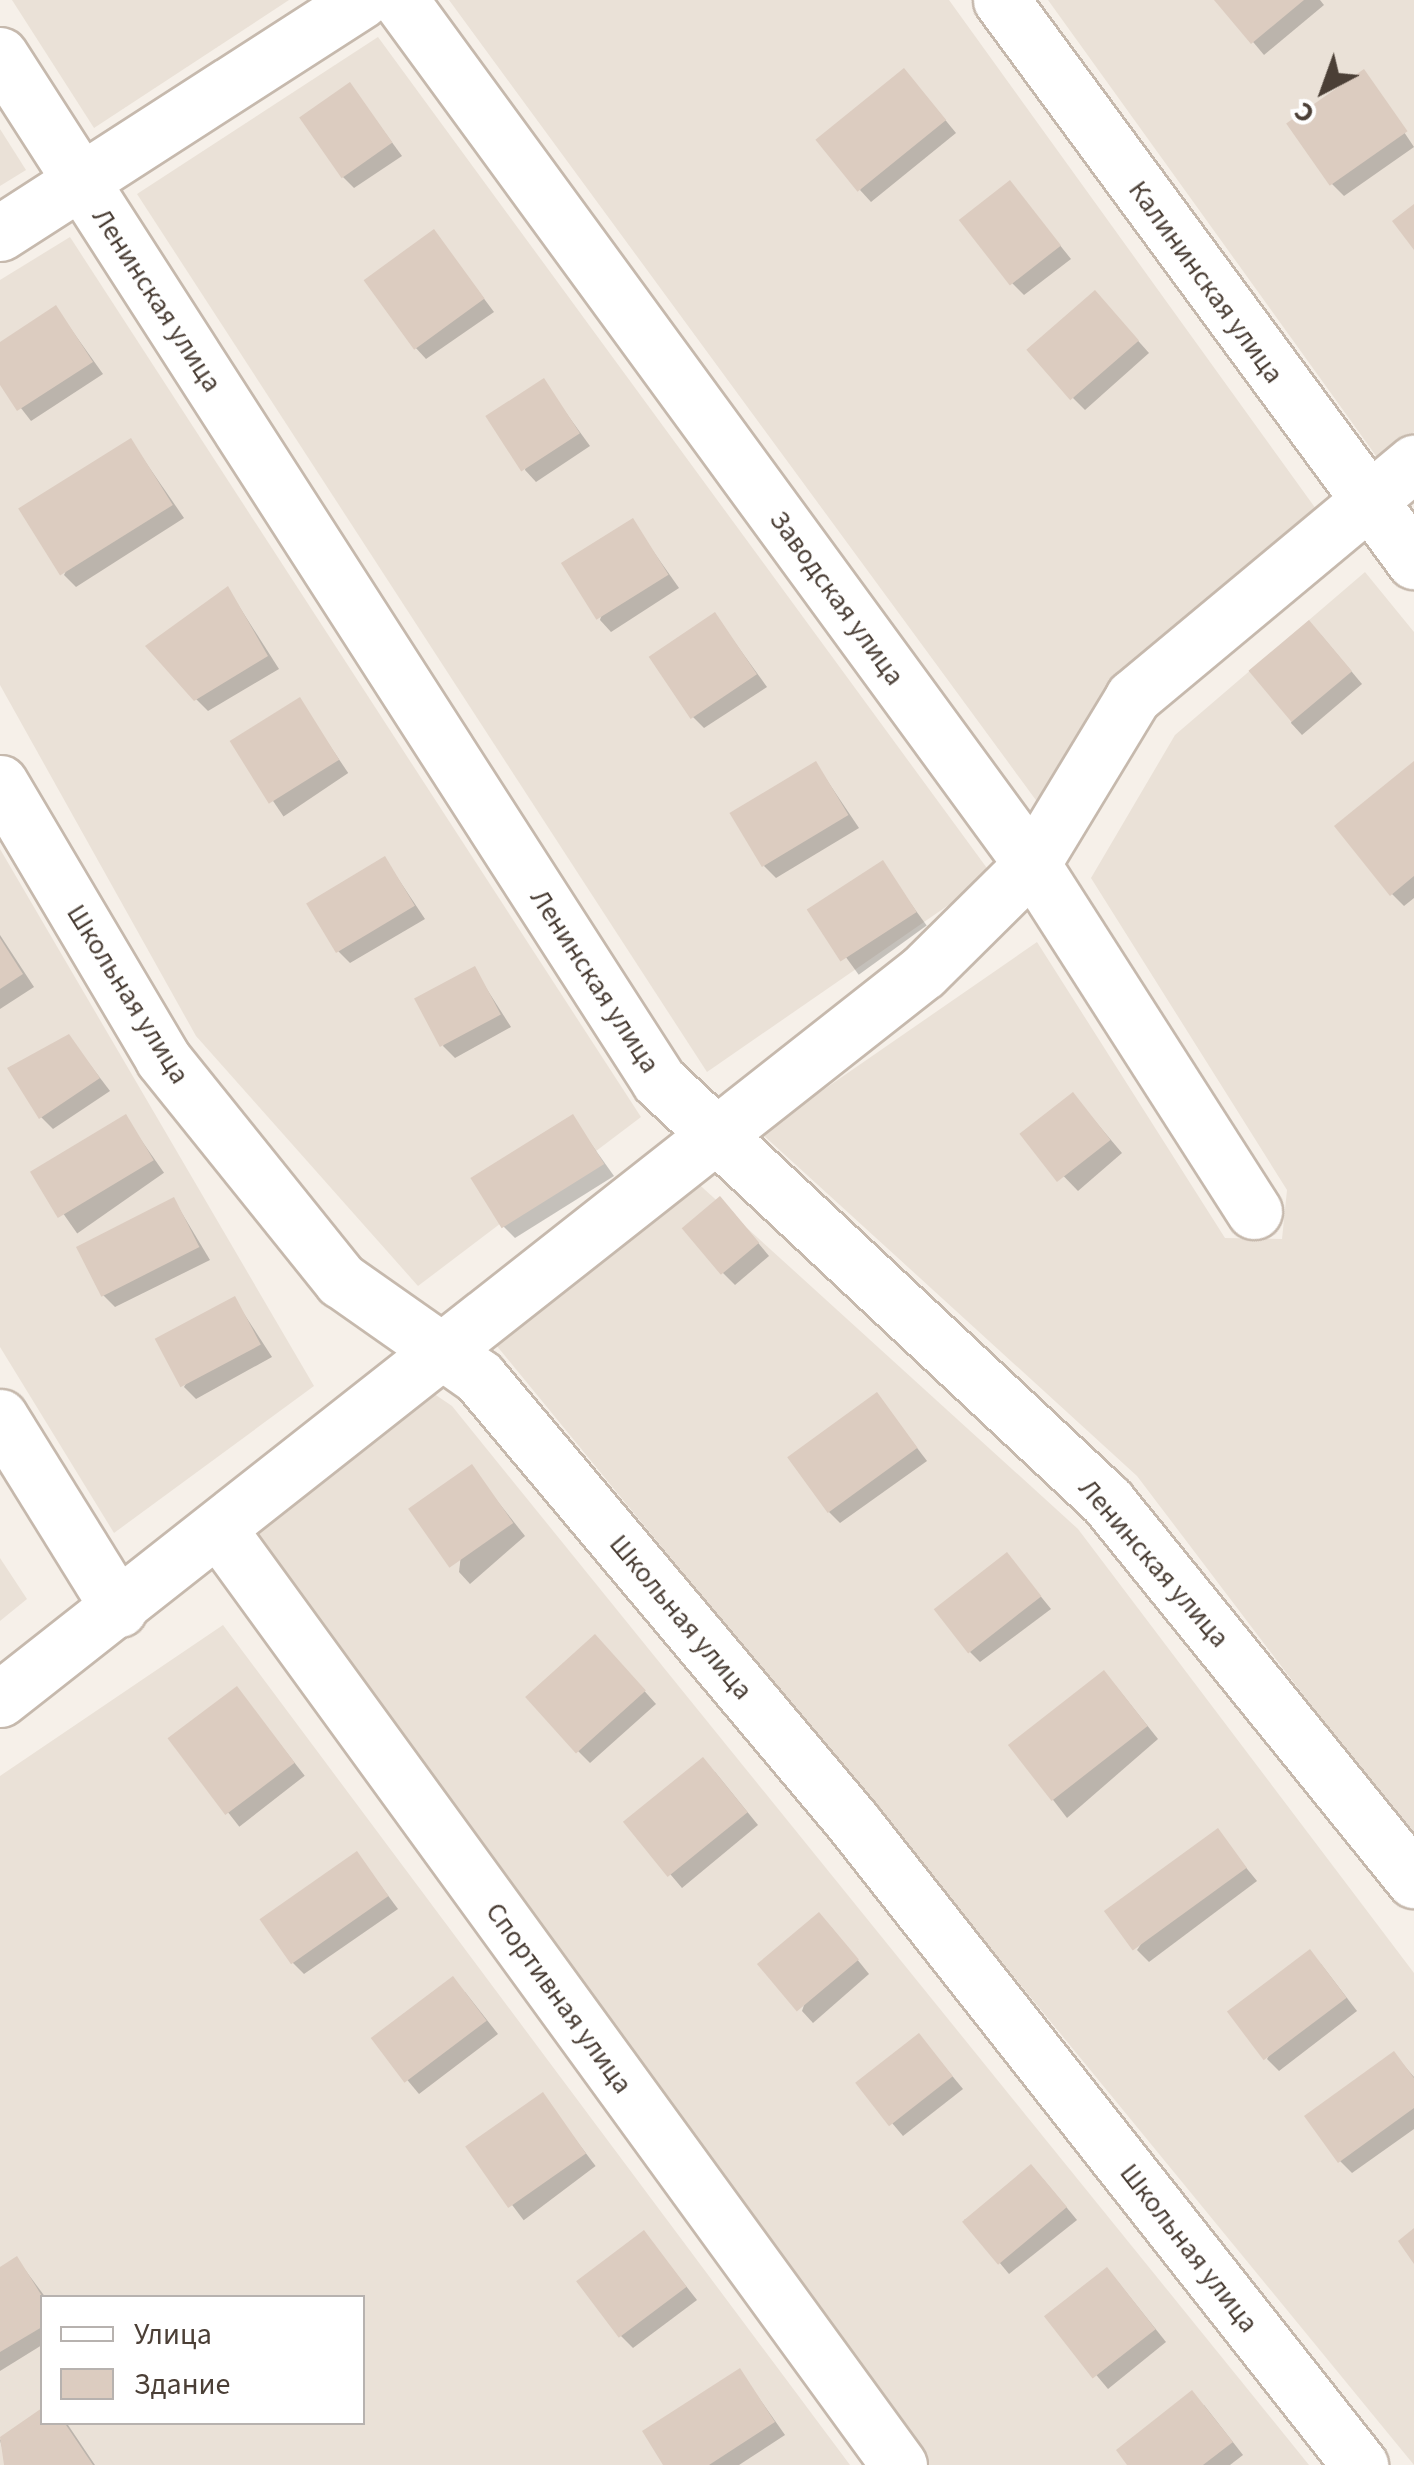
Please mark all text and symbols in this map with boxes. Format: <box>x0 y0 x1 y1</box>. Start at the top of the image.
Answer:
north arrow <box>1274 40 1374 140</box>
text: С <box>1285 92 1324 133</box>
street label: Калининская улица <box>1121 174 1291 390</box>
street label: Ленинская улица <box>85 202 229 398</box>
street label: Заводская улица <box>762 504 912 692</box>
street label: Ленинская улица <box>523 883 667 1079</box>
street label: Школьная улица <box>59 898 197 1090</box>
street label: Ленинская улица <box>1072 1472 1236 1654</box>
street label: Школьная улица <box>602 1528 760 1706</box>
street label: Спортивная улица <box>478 1896 640 2100</box>
street label: Школьная улица <box>1113 2157 1265 2339</box>
legend <box>40 2295 365 2425</box>
text: Улица <box>134 2313 212 2356</box>
text: Здание <box>134 2363 230 2406</box>

